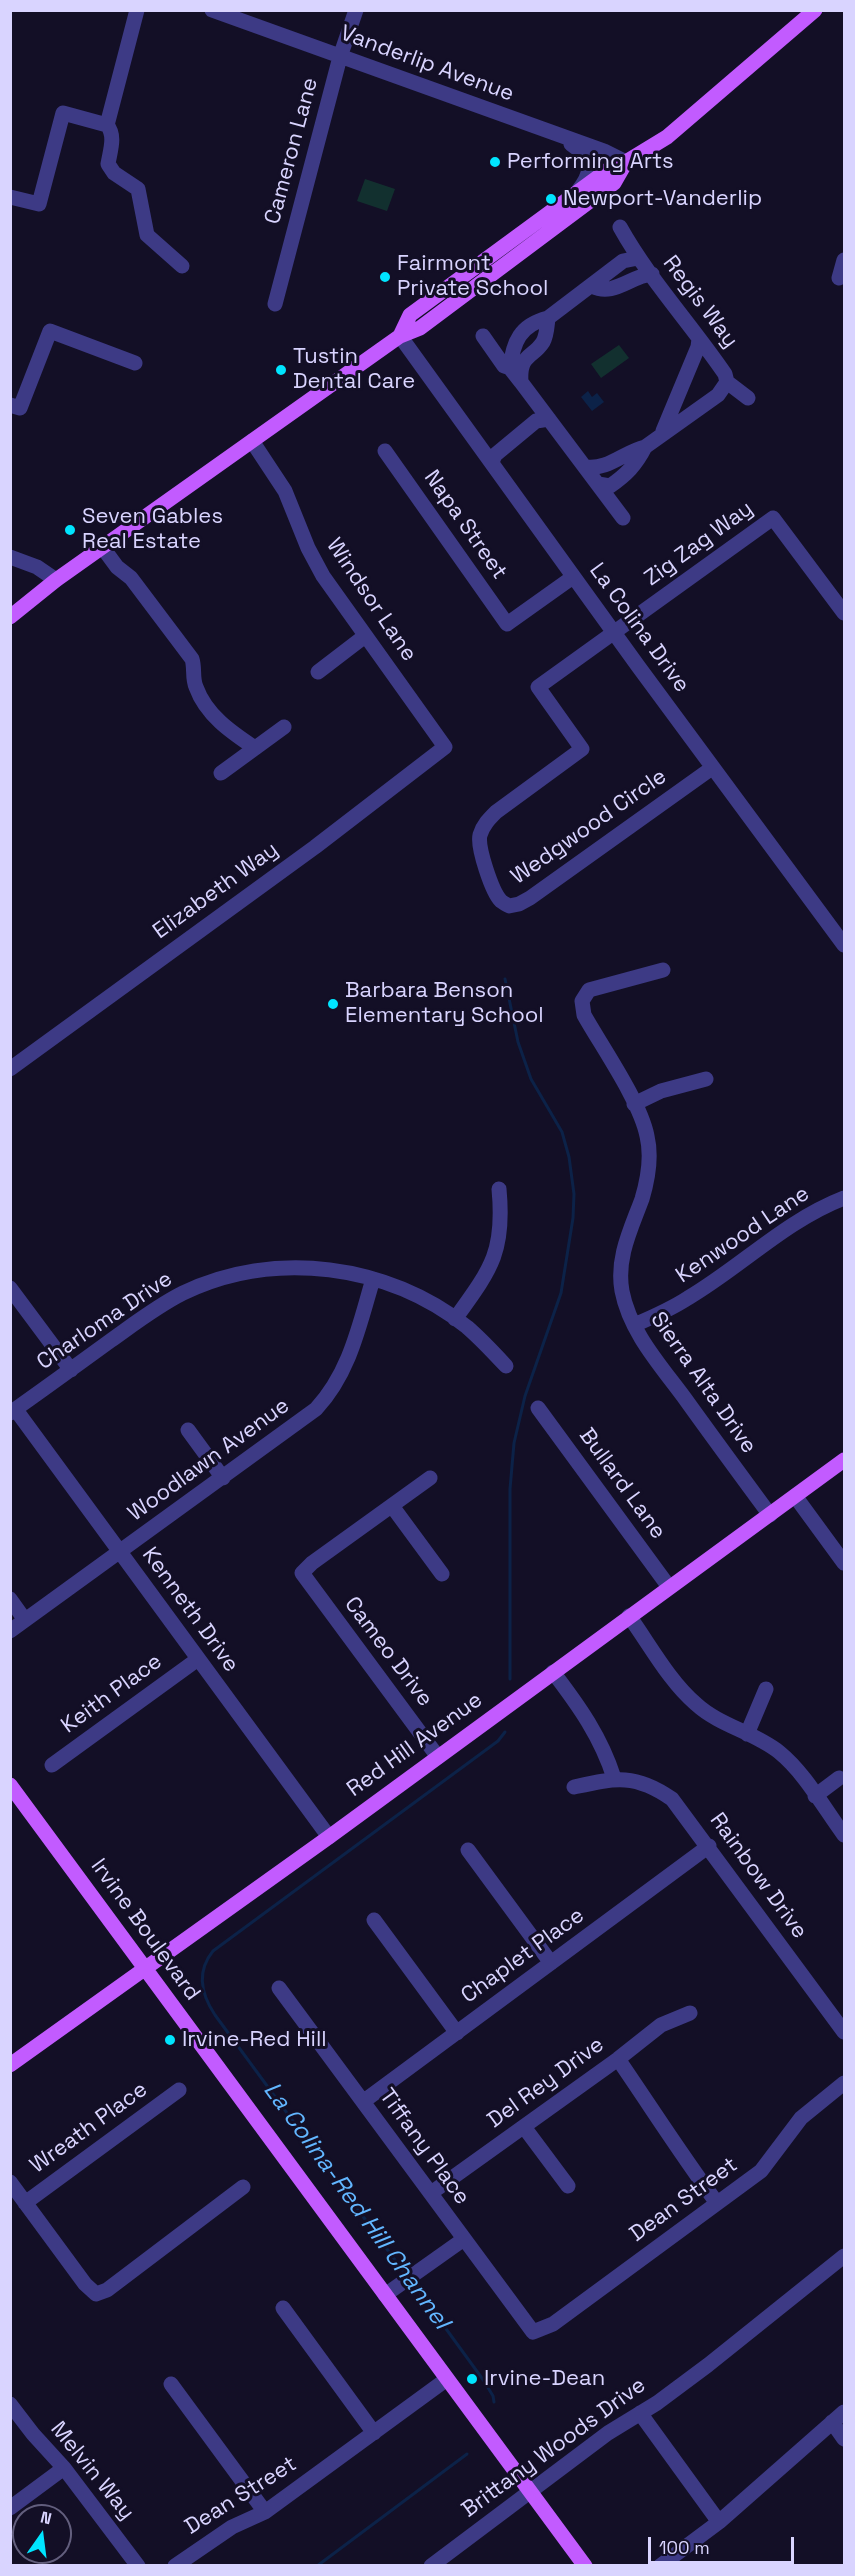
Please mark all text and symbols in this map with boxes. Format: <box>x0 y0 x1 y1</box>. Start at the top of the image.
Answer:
street label: Vanderlip Avenue <box>337 20 517 108</box>
street label: Cameron Lane <box>260 75 324 227</box>
place label: Performing Arts <box>507 149 674 175</box>
marker: Performing Arts <box>488 155 502 169</box>
place label: Newport-Vanderlip <box>563 186 762 212</box>
marker: Newport-Vanderlip <box>544 192 558 206</box>
place label: Fairmont Private School <box>397 251 548 302</box>
street label: Regis Way <box>657 251 743 353</box>
marker: Fairmont Private School <box>378 270 392 284</box>
place label: Tustin Dental Care <box>293 344 415 396</box>
marker: Tustin Dental Care <box>274 363 288 377</box>
street label: Napa Street <box>418 465 512 585</box>
street label: Zig Zag Way <box>640 496 758 592</box>
place label: Seven Gables Real Estate <box>82 504 223 556</box>
marker: Seven Gables Real Estate <box>63 523 77 537</box>
street label: Windsor Lane <box>320 534 422 666</box>
street label: La Colina Drive <box>583 558 695 698</box>
street label: Wedgwood Circle <box>506 764 672 890</box>
street label: Elizabeth Way <box>148 837 284 945</box>
place label: Barbara Benson Elementary School <box>345 978 544 1030</box>
marker: Barbara Benson Elementary School <box>326 997 340 1011</box>
street label: Kenwood Lane <box>671 1181 815 1289</box>
street label: Charloma Drive <box>32 1266 178 1376</box>
street label: Sierra Alta Drive <box>644 1307 762 1459</box>
street label: Woodlawn Avenue <box>123 1393 295 1527</box>
street label: Bullard Lane <box>573 1424 671 1544</box>
street label: Kenneth Drive <box>136 1543 244 1677</box>
street label: Cameo Drive <box>338 1592 438 1712</box>
street label: Keith Place <box>57 1649 167 1739</box>
street label: Red Hill Avenue <box>342 1687 488 1803</box>
street label: Rainbow Drive <box>704 1808 812 1944</box>
street label: Irvine Boulevard <box>85 1854 205 2006</box>
street label: Chaplet Place <box>456 1903 590 2009</box>
place label: Irvine-Red Hill <box>182 2027 327 2053</box>
street label: Del Rey Drive <box>483 2032 609 2134</box>
marker: Irvine-Red Hill <box>163 2033 177 2047</box>
street label: Wreath Place <box>25 2077 153 2179</box>
water label: La Colina-Red Hill Channel <box>257 2077 455 2335</box>
street label: Tiffany Place <box>373 2084 475 2210</box>
street label: Dean Street <box>625 2152 743 2248</box>
place label: Irvine-Dean <box>484 2366 605 2392</box>
street label: Brittany Woods Drive <box>457 2372 651 2524</box>
marker: Irvine-Dean <box>465 2372 479 2386</box>
street label: Melvin Way <box>44 2417 140 2525</box>
street label: Dean Street <box>180 2451 302 2541</box>
north arrow <box>12 2504 72 2564</box>
text: N <box>38 2507 54 2529</box>
scale bar <box>651 2525 796 2563</box>
text: 100 m <box>659 2536 710 2559</box>

